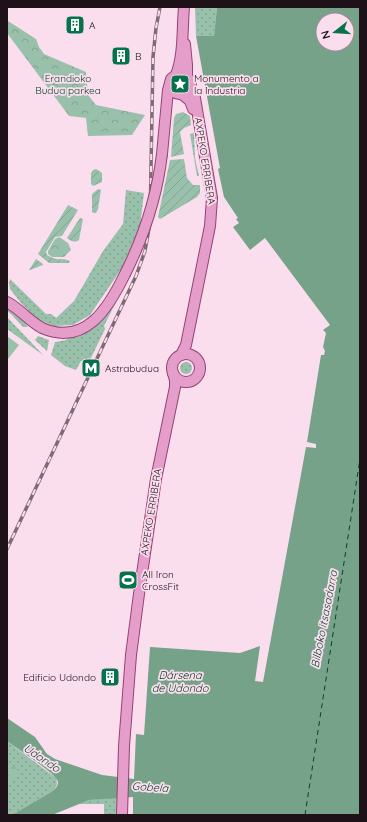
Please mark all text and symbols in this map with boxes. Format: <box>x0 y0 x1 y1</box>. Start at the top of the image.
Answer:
north arrow <box>315 12 355 52</box>
building icon: A <box>64 14 86 36</box>
place label: A <box>89 19 96 32</box>
text: N <box>318 29 333 41</box>
building icon: B <box>110 45 132 67</box>
place label: B <box>135 50 142 63</box>
park label: Erandioko Budua parkea <box>35 72 101 97</box>
place label: Monumento a la Industria <box>194 72 259 97</box>
place icon: Monumento a la Industria <box>169 73 191 95</box>
street label: AXPEKO ERRIBERA <box>192 117 218 206</box>
metro station icon: Astrabudua <box>80 357 102 379</box>
place label: Astrabudua <box>105 362 159 375</box>
street label: AXPEKO ERRIBERA <box>138 467 164 556</box>
place label: All Iron CrossFit <box>142 568 179 593</box>
water label: Bilboko itsasadarra <box>308 568 341 669</box>
sports icon: All Iron CrossFit <box>117 569 139 591</box>
building icon: Edificio Udondo <box>99 666 121 688</box>
water label: Dársena de Udondo <box>152 668 210 695</box>
place label: Edificio Udondo <box>23 671 96 684</box>
water label: Udondo <box>21 741 64 776</box>
water label: Gobela <box>131 779 170 795</box>

